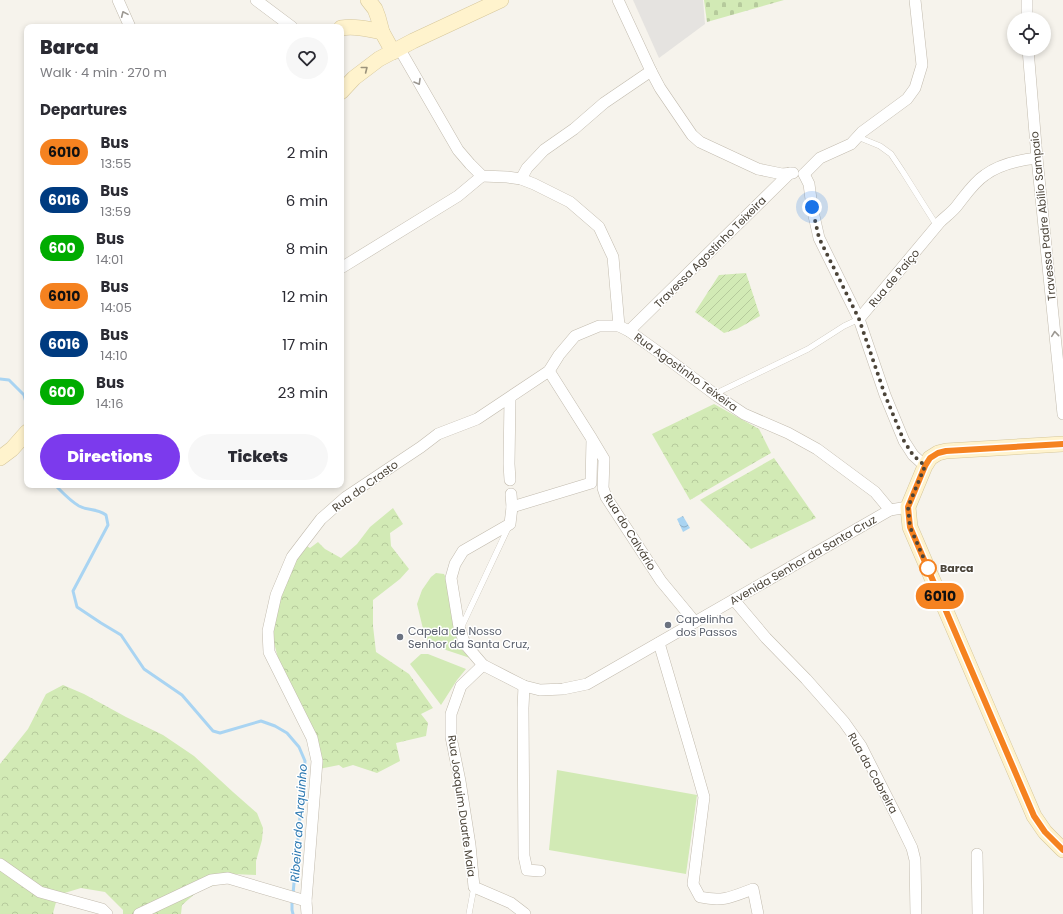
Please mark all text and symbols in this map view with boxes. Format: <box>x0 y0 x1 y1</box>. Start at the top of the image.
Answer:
one-way arrow <box>121 10 129 17</box>
map controls <box>1007 12 1051 56</box>
button: locate <box>1007 12 1051 56</box>
text: Barca <box>40 34 99 61</box>
button: heart <box>286 37 328 79</box>
text: Walk · 4 min · 270 m <box>40 63 167 82</box>
one-way arrow <box>361 67 368 74</box>
one-way arrow <box>414 78 421 85</box>
text: Departures <box>40 99 127 120</box>
street label: Travessa Padre Abílio Sampaio <box>1026 131 1060 301</box>
text: Bus <box>100 132 129 153</box>
text: 6010 <box>48 142 80 162</box>
text: 2 min <box>287 142 328 163</box>
text: 13:55 <box>100 154 131 173</box>
text: Bus <box>100 180 129 201</box>
text: 6016 <box>48 190 80 210</box>
text: 6 min <box>286 190 328 211</box>
street label: Travessa Agostinho Teixeira <box>650 192 770 312</box>
your location <box>802 197 822 217</box>
text: 13:59 <box>100 202 131 221</box>
text: Bus <box>96 228 124 249</box>
text: 600 <box>48 238 76 258</box>
text: 8 min <box>286 238 328 259</box>
street label: Rua de Paiço <box>865 245 923 311</box>
text: 14:01 <box>96 250 123 269</box>
text: Bus <box>100 276 129 297</box>
text: 6010 <box>48 286 80 306</box>
text: 12 min <box>282 286 328 307</box>
text: 14:05 <box>100 298 132 317</box>
text: Bus <box>100 324 129 345</box>
street label: Rua Agostinho Teixeira <box>631 329 741 415</box>
one-way arrow <box>1051 331 1060 337</box>
text: 6016 <box>48 334 80 354</box>
text: 17 min <box>282 334 328 355</box>
text: 14:10 <box>100 346 128 365</box>
text: Bus <box>96 372 124 393</box>
text: 600 <box>48 382 76 402</box>
text: 23 min <box>278 382 328 403</box>
text: 14:16 <box>96 394 124 413</box>
button: Directions <box>40 434 180 480</box>
button: Tickets <box>188 434 328 480</box>
street label: Rua do Crasto <box>329 457 401 515</box>
street label: Rua do Calvário <box>600 491 660 573</box>
street label: Avenida Senhor da Santa Cruz <box>727 511 879 609</box>
marker: Barca <box>919 559 937 577</box>
place label: Barca <box>940 560 974 576</box>
line badge: 6010 <box>912 583 968 609</box>
text: 6010 <box>924 586 956 606</box>
place label: Capelinha dos Passos <box>676 611 737 640</box>
marker: Capelinha dos Passos <box>663 620 673 630</box>
place label: Capela de Nosso Senhor da Santa Cruz, <box>408 623 529 652</box>
marker: Capela de Nosso Senhor da Santa Cruz, <box>395 632 405 642</box>
street label: Rua da Cabreira <box>844 730 902 816</box>
street label: Rua Joaquim Duarte Maia <box>444 734 480 878</box>
water label: Ribeira do Arquinho <box>286 763 311 883</box>

